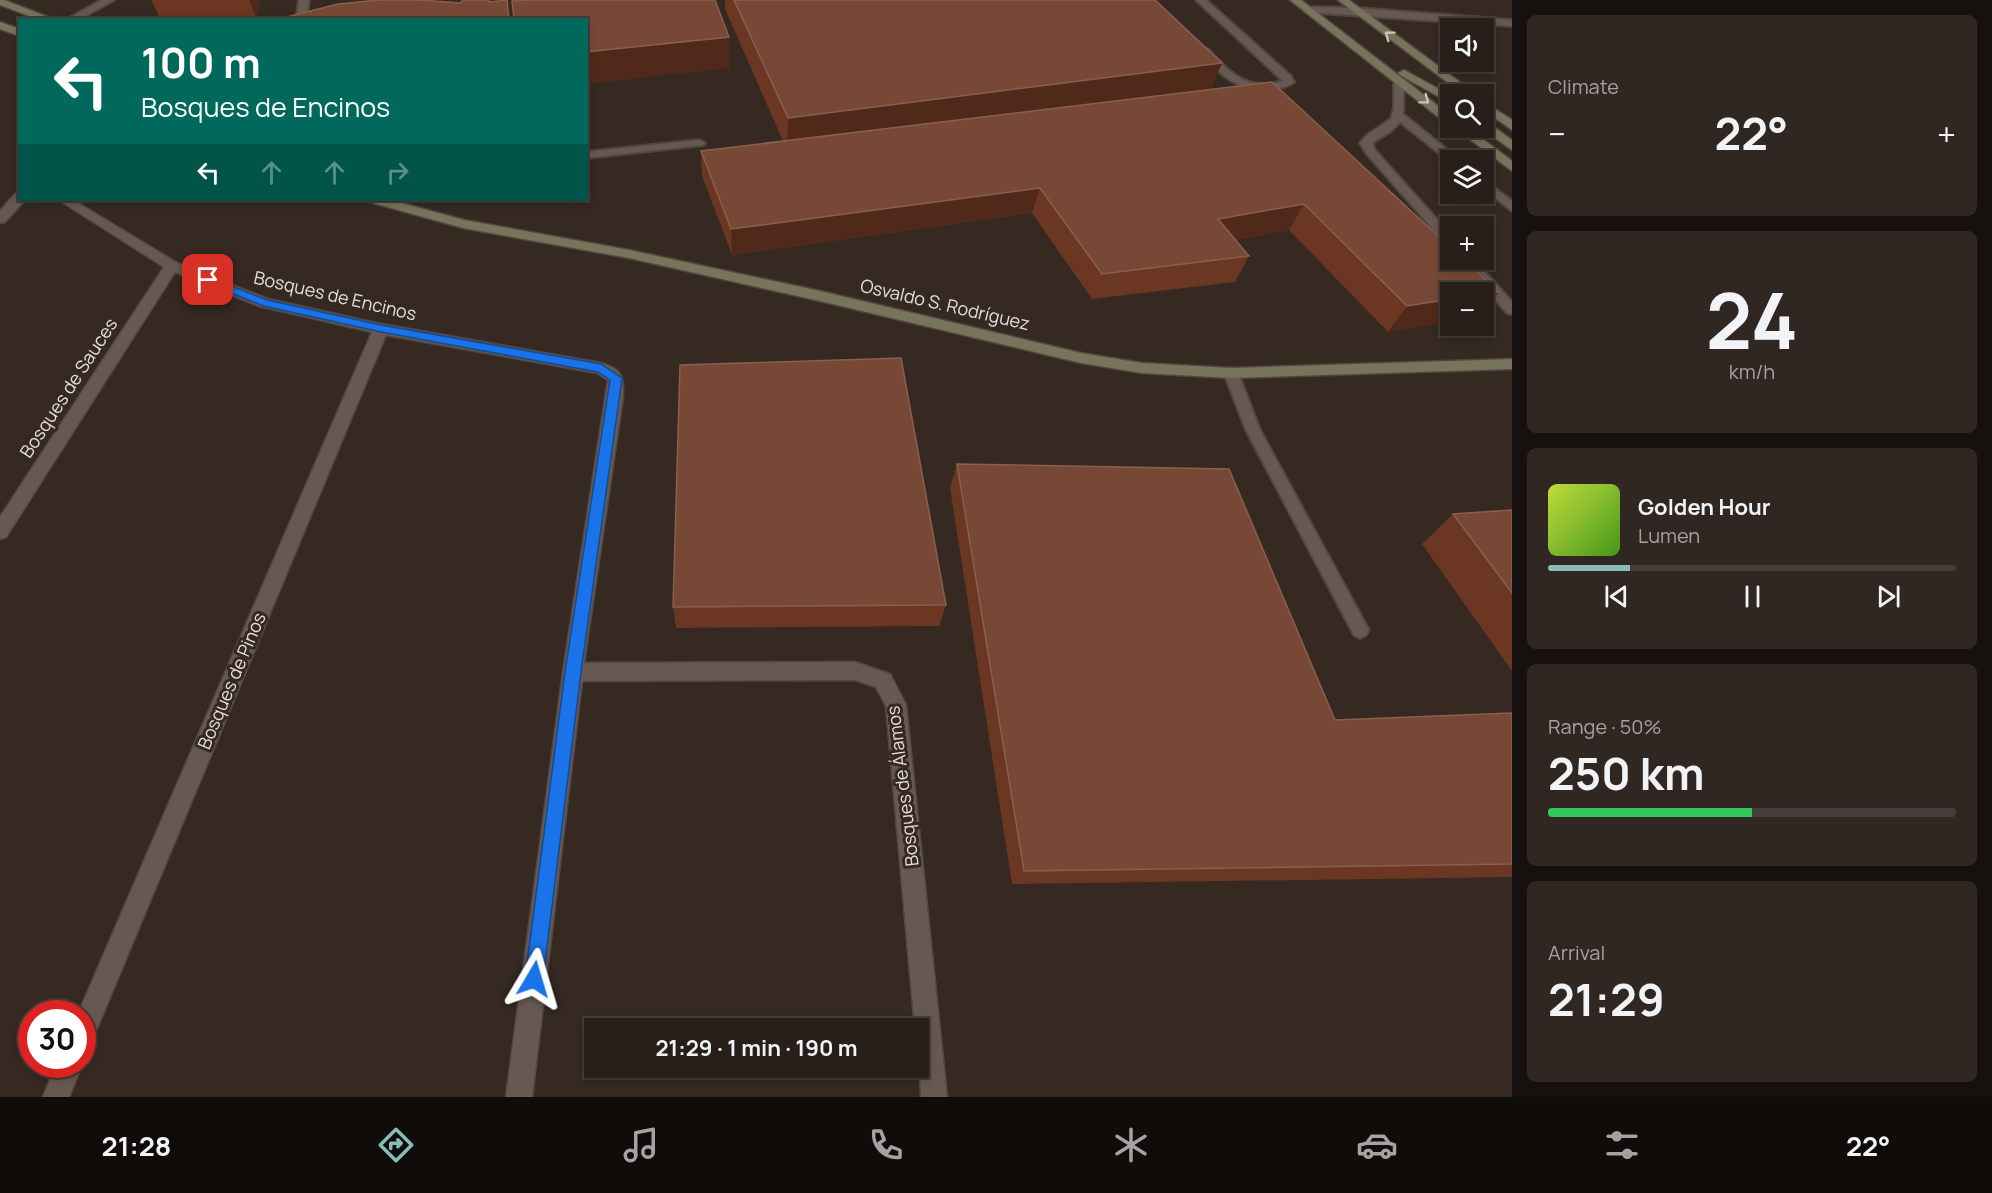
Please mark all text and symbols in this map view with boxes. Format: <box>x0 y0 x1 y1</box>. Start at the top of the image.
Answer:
map controls <box>1440 18 1494 336</box>
button: sound <box>1440 18 1494 72</box>
one-way arrow <box>1385 31 1396 42</box>
text: 100 m <box>141 33 261 91</box>
icon: left <box>42 42 120 120</box>
text: Climate <box>1548 73 1619 100</box>
button: search <box>1440 84 1494 138</box>
text: Bosques de Encinos <box>141 88 390 125</box>
one-way arrow <box>1418 92 1429 103</box>
text: 22° <box>1714 102 1788 164</box>
text: − <box>1548 111 1566 156</box>
text: + <box>1937 111 1956 156</box>
button: layers <box>1440 150 1494 204</box>
icon: left <box>192 156 225 189</box>
icon: ahead <box>255 156 288 189</box>
icon: ahead <box>318 156 351 189</box>
icon: right <box>381 156 414 189</box>
button: + <box>1440 216 1494 270</box>
pin <box>182 254 233 305</box>
icon: arrive <box>191 263 224 296</box>
street label: Bosques de Encinos <box>252 265 419 325</box>
text: 24 <box>1706 266 1798 372</box>
street label: Osvaldo S. Rodríguez <box>858 273 1032 335</box>
button: − <box>1440 282 1494 336</box>
street label: Bosques de Sauces <box>14 313 122 462</box>
text: km/h <box>1729 358 1775 385</box>
text: Golden Hour <box>1638 492 1771 522</box>
text: Lumen <box>1638 522 1700 549</box>
icon: previous <box>1600 580 1633 613</box>
icon: pause <box>1736 580 1769 613</box>
icon: next <box>1872 580 1905 613</box>
street label: Bosques de Pinos <box>191 609 271 753</box>
street label: Bosques de Álamos <box>880 704 924 868</box>
text: Range · 50% <box>1548 713 1661 740</box>
text: 250 km <box>1548 742 1704 804</box>
text: Arrival <box>1548 939 1605 966</box>
position arrow <box>502 947 566 1011</box>
text: 21:29 <box>1548 968 1665 1030</box>
speed limit sign: 30 <box>18 1000 96 1078</box>
text: 21:29 · 1 min · 190 m <box>655 1033 858 1063</box>
icon: directions <box>375 1124 417 1166</box>
icon: music <box>620 1124 662 1166</box>
icon: phone <box>865 1124 907 1166</box>
icon: climate <box>1110 1124 1152 1166</box>
icon: car <box>1356 1124 1398 1166</box>
icon: filters <box>1601 1124 1643 1166</box>
text: 21:28 <box>102 1127 171 1164</box>
text: 22° <box>1846 1127 1890 1164</box>

